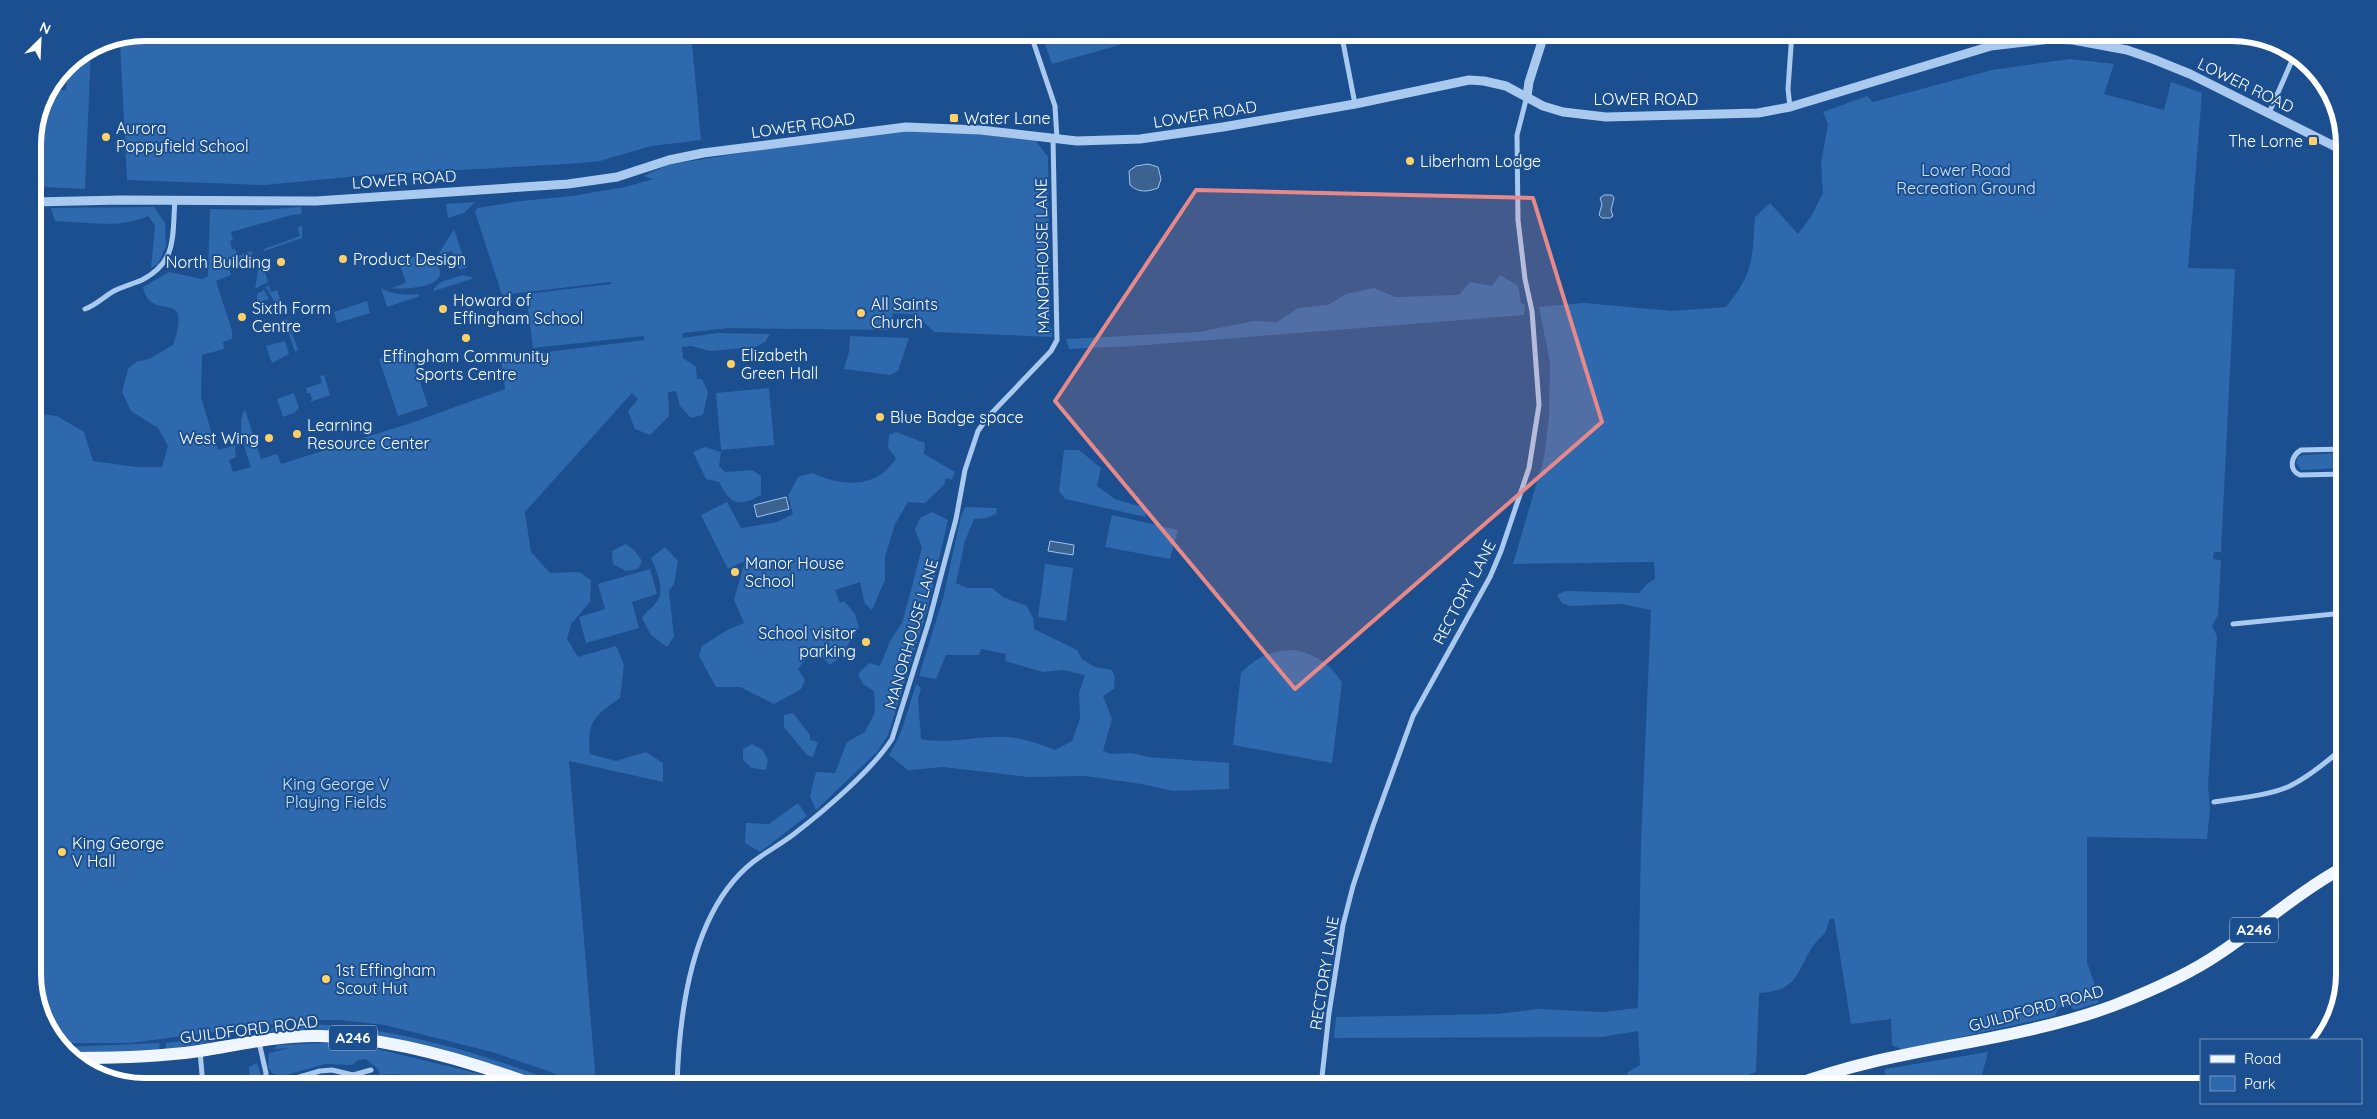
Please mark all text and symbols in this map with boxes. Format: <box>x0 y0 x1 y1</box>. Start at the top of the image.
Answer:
north arrow <box>15 15 65 65</box>
text: N <box>37 18 54 38</box>
street label: LOWER ROAD <box>2195 53 2297 117</box>
street label: LOWER ROAD <box>1594 89 1698 109</box>
street label: LOWER ROAD <box>1152 96 1258 132</box>
street label: LOWER ROAD <box>750 108 856 142</box>
place label: Water Lane <box>964 108 1050 128</box>
marker: Water Lane <box>948 112 960 124</box>
place label: Aurora Poppyfield School <box>116 118 249 156</box>
marker: Aurora Poppyfield School <box>100 131 112 143</box>
place label: The Lorne <box>2228 131 2303 151</box>
marker: The Lorne <box>2307 135 2319 147</box>
place label: Liberham Lodge <box>1420 151 1541 171</box>
marker: Liberham Lodge <box>1404 155 1416 167</box>
park label: Lower Road Recreation Ground <box>1896 160 2036 198</box>
street label: LOWER ROAD <box>351 165 457 193</box>
street label: MANORHOUSE LANE <box>1031 178 1053 334</box>
place label: Product Design <box>353 249 466 269</box>
place label: North Building <box>166 252 271 272</box>
marker: Product Design <box>337 253 349 265</box>
marker: North Building <box>275 256 287 268</box>
place label: Howard of Effingham School <box>453 290 583 328</box>
place label: All Saints Church <box>871 294 938 332</box>
place label: Sixth Form Centre <box>252 298 331 336</box>
marker: Howard of Effingham School <box>437 303 449 315</box>
marker: All Saints Church <box>855 307 867 319</box>
marker: Sixth Form Centre <box>236 311 248 323</box>
marker: Effingham Community Sports Centre <box>460 332 472 344</box>
place label: Elizabeth Green Hall <box>741 345 818 383</box>
place label: Effingham Community Sports Centre <box>383 346 549 384</box>
marker: Elizabeth Green Hall <box>725 358 737 370</box>
place label: Blue Badge space <box>890 407 1024 427</box>
marker: Blue Badge space <box>874 411 886 423</box>
place label: Learning Resource Center <box>307 415 430 453</box>
place label: West Wing <box>179 428 259 448</box>
marker: Learning Resource Center <box>291 428 303 440</box>
marker: West Wing <box>263 432 275 444</box>
street label: RECTORY LANE <box>1428 536 1500 648</box>
place label: Manor House School <box>745 553 844 591</box>
street label: MANORHOUSE LANE <box>880 557 942 711</box>
marker: Manor House School <box>729 566 741 578</box>
place label: School visitor parking <box>758 623 856 661</box>
marker: School visitor parking <box>860 636 872 648</box>
park label: King George V Playing Fields <box>282 774 390 812</box>
place label: King George V Hall <box>72 833 164 871</box>
marker: King George V Hall <box>56 846 68 858</box>
street label: RECTORY LANE <box>1305 915 1343 1031</box>
road number: A246 <box>2230 918 2278 942</box>
place label: 1st Effingham Scout Hut <box>336 960 436 998</box>
marker: 1st Effingham Scout Hut <box>320 973 332 985</box>
street label: GUILDFORD ROAD <box>1966 980 2106 1036</box>
street label: GUILDFORD ROAD <box>179 1011 319 1047</box>
road number: A246 <box>329 1026 377 1050</box>
legend <box>2200 1039 2362 1104</box>
text: Road <box>2244 1049 2281 1068</box>
text: Park <box>2244 1074 2276 1093</box>

